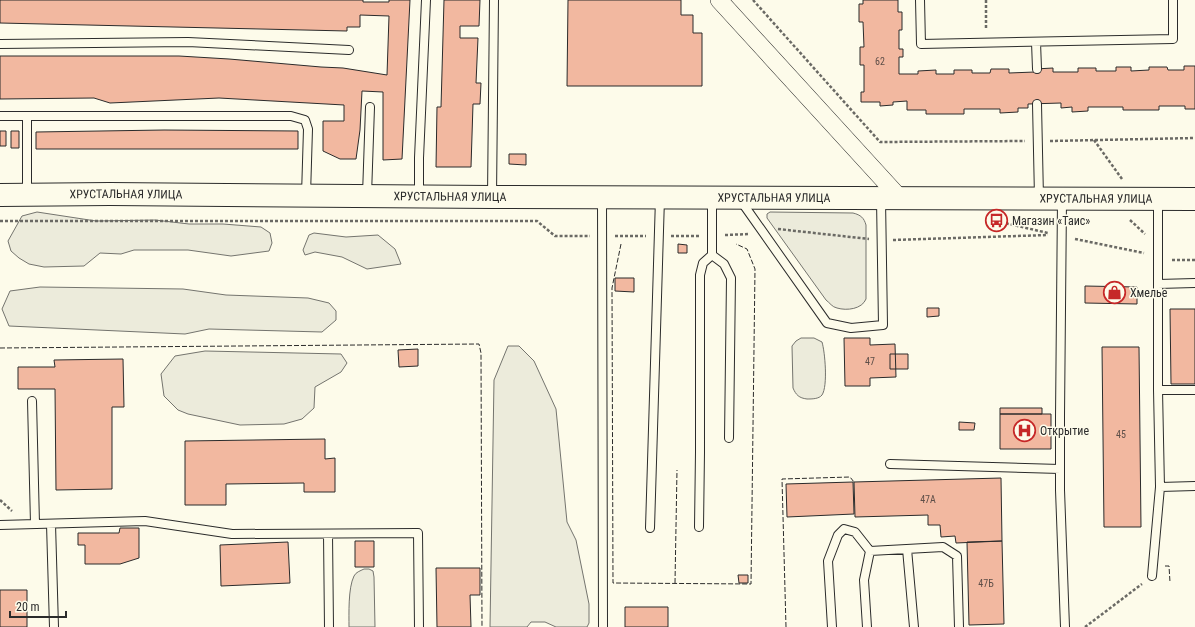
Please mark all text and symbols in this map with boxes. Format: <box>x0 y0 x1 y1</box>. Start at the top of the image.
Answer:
house number: 62 <box>875 56 885 67</box>
street label: ХРУСТАЛЬНАЯ УЛИЦА <box>69 187 183 202</box>
street label: ХРУСТАЛЬНАЯ УЛИЦА <box>393 189 507 204</box>
street label: ХРУСТАЛЬНАЯ УЛИЦА <box>717 191 831 205</box>
street label: ХРУСТАЛЬНАЯ УЛИЦА <box>1039 192 1153 206</box>
bus stop icon: Магазин «Таис» <box>983 208 1009 234</box>
place label: Магазин «Таис» <box>1012 214 1090 228</box>
shop icon: Хмелье <box>1102 280 1128 306</box>
place label: Хмелье <box>1130 286 1168 300</box>
house number: 47 <box>865 356 875 367</box>
hospital icon: Открытие <box>1012 418 1038 444</box>
place label: Открытие <box>1040 424 1089 438</box>
house number: 45 <box>1116 429 1126 440</box>
house number: 47А <box>920 494 936 505</box>
house number: 47Б <box>978 578 994 589</box>
scale bar <box>10 593 66 619</box>
text: 20 m <box>16 600 40 614</box>

